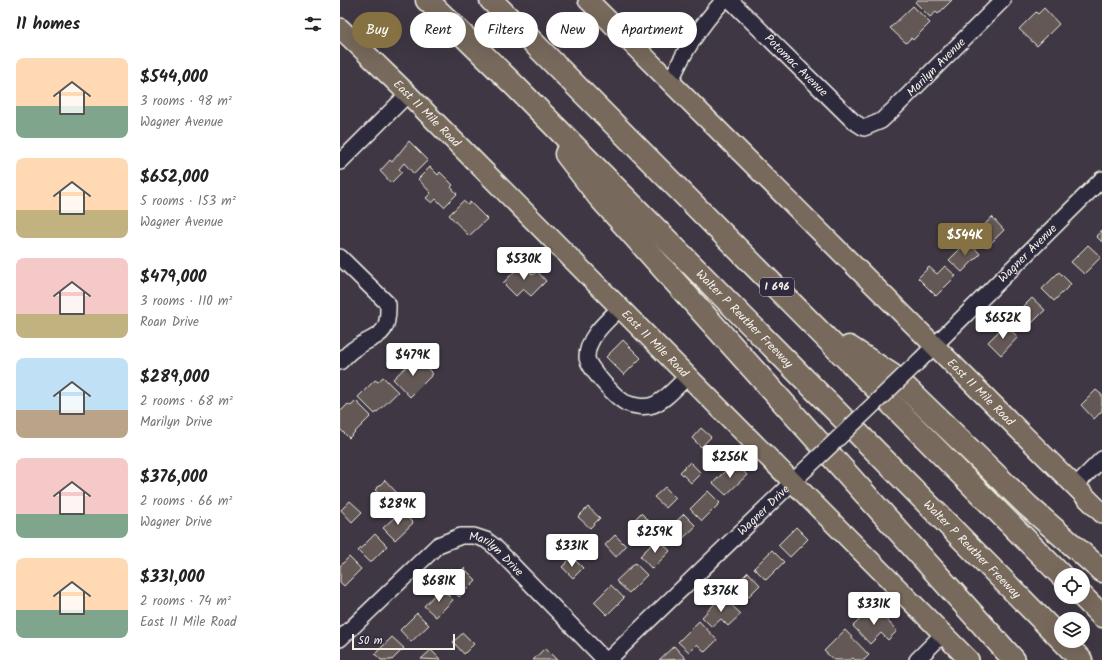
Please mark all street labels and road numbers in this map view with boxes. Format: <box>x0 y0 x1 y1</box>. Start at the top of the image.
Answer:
street label: Potomac Avenue <box>760 29 833 101</box>
street label: Marilyn Avenue <box>902 33 970 101</box>
street label: East 11 Mile Road <box>389 75 466 152</box>
street label: Wagner Avenue <box>994 219 1062 287</box>
street label: Walter P Reuther Freeway <box>692 265 798 373</box>
road number: I 696 <box>760 278 794 296</box>
street label: East 11 Mile Road <box>617 305 694 383</box>
street label: East 11 Mile Road <box>943 354 1020 431</box>
street label: Wagner Drive <box>733 480 794 540</box>
street label: Walter P Reuther Freeway <box>919 496 1026 603</box>
street label: Marilyn Drive <box>469 527 529 581</box>

